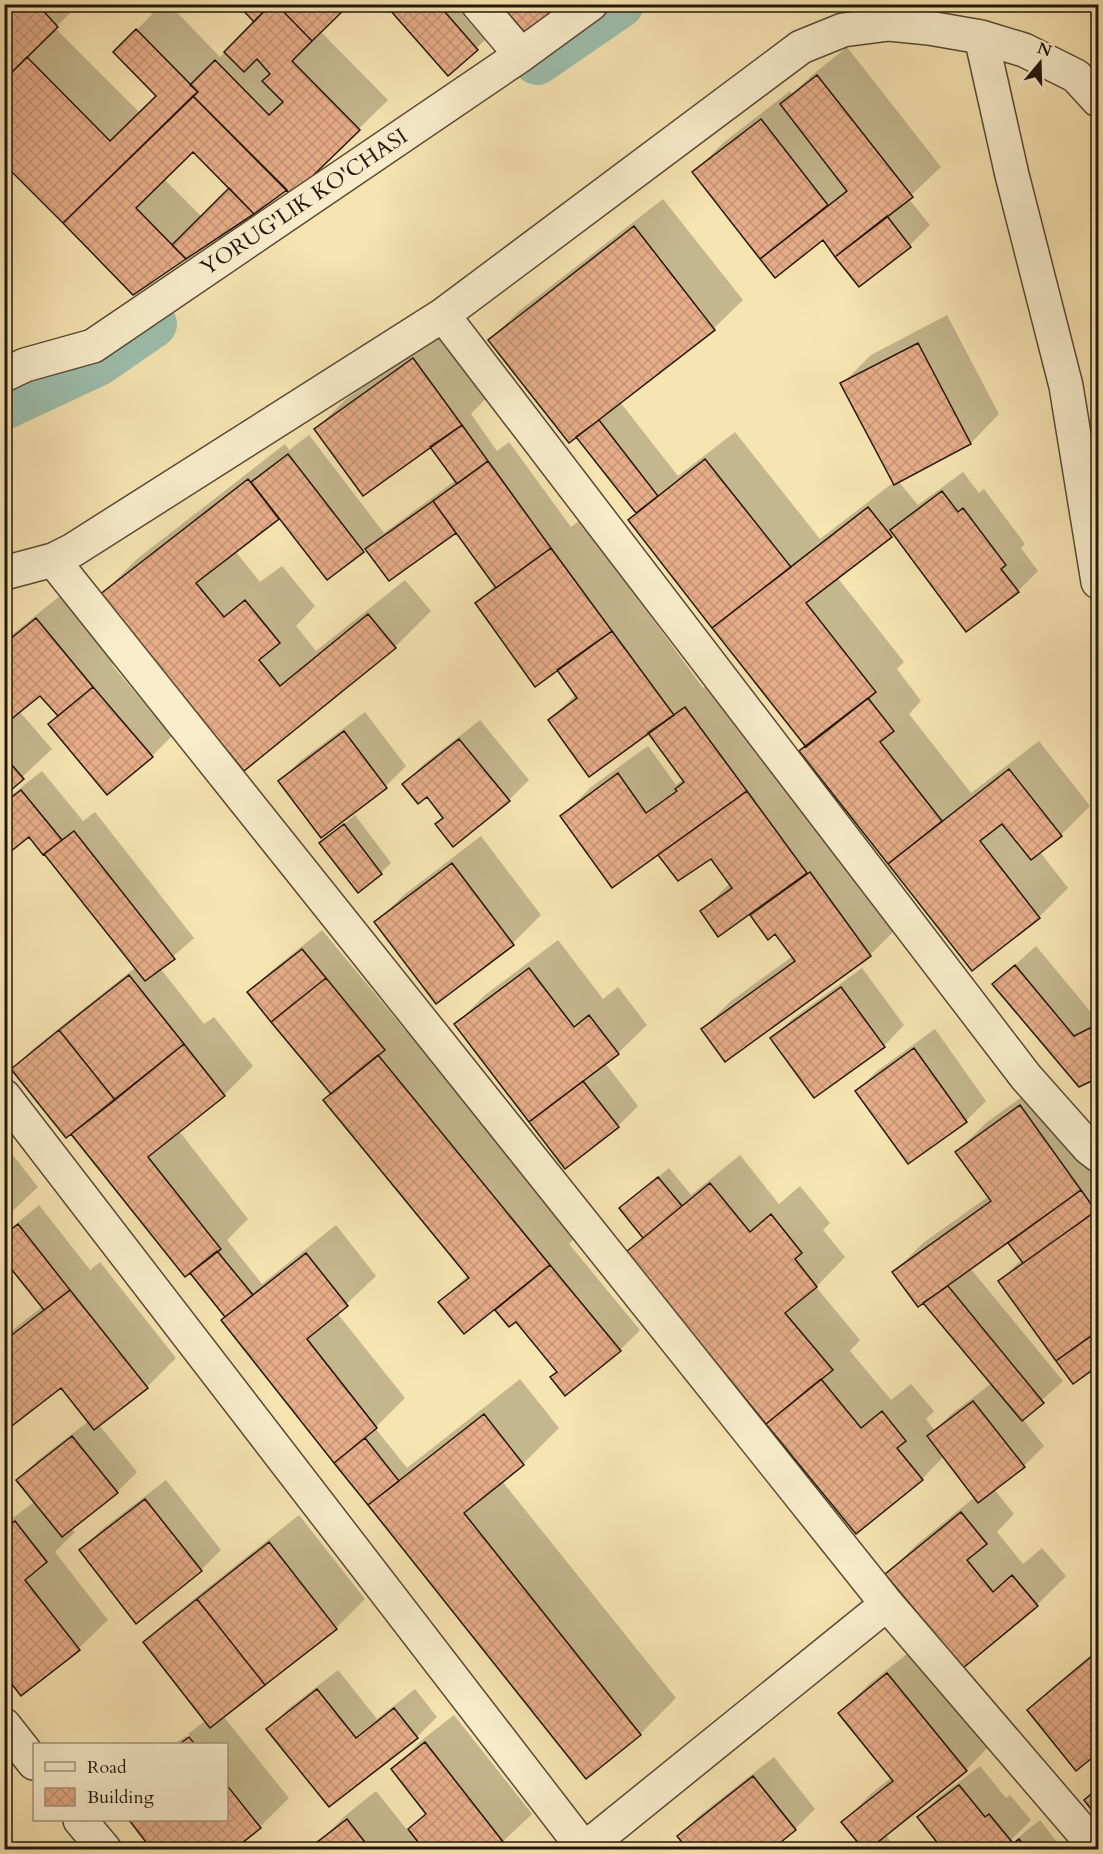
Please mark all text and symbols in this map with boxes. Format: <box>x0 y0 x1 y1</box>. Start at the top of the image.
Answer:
north arrow <box>1010 33 1070 93</box>
text: N <box>1034 37 1055 62</box>
street label: YORUG'LIK KO'CHASI <box>195 121 413 283</box>
legend <box>33 1743 228 1821</box>
text: Road <box>87 1755 127 1780</box>
text: Building <box>87 1785 155 1810</box>

